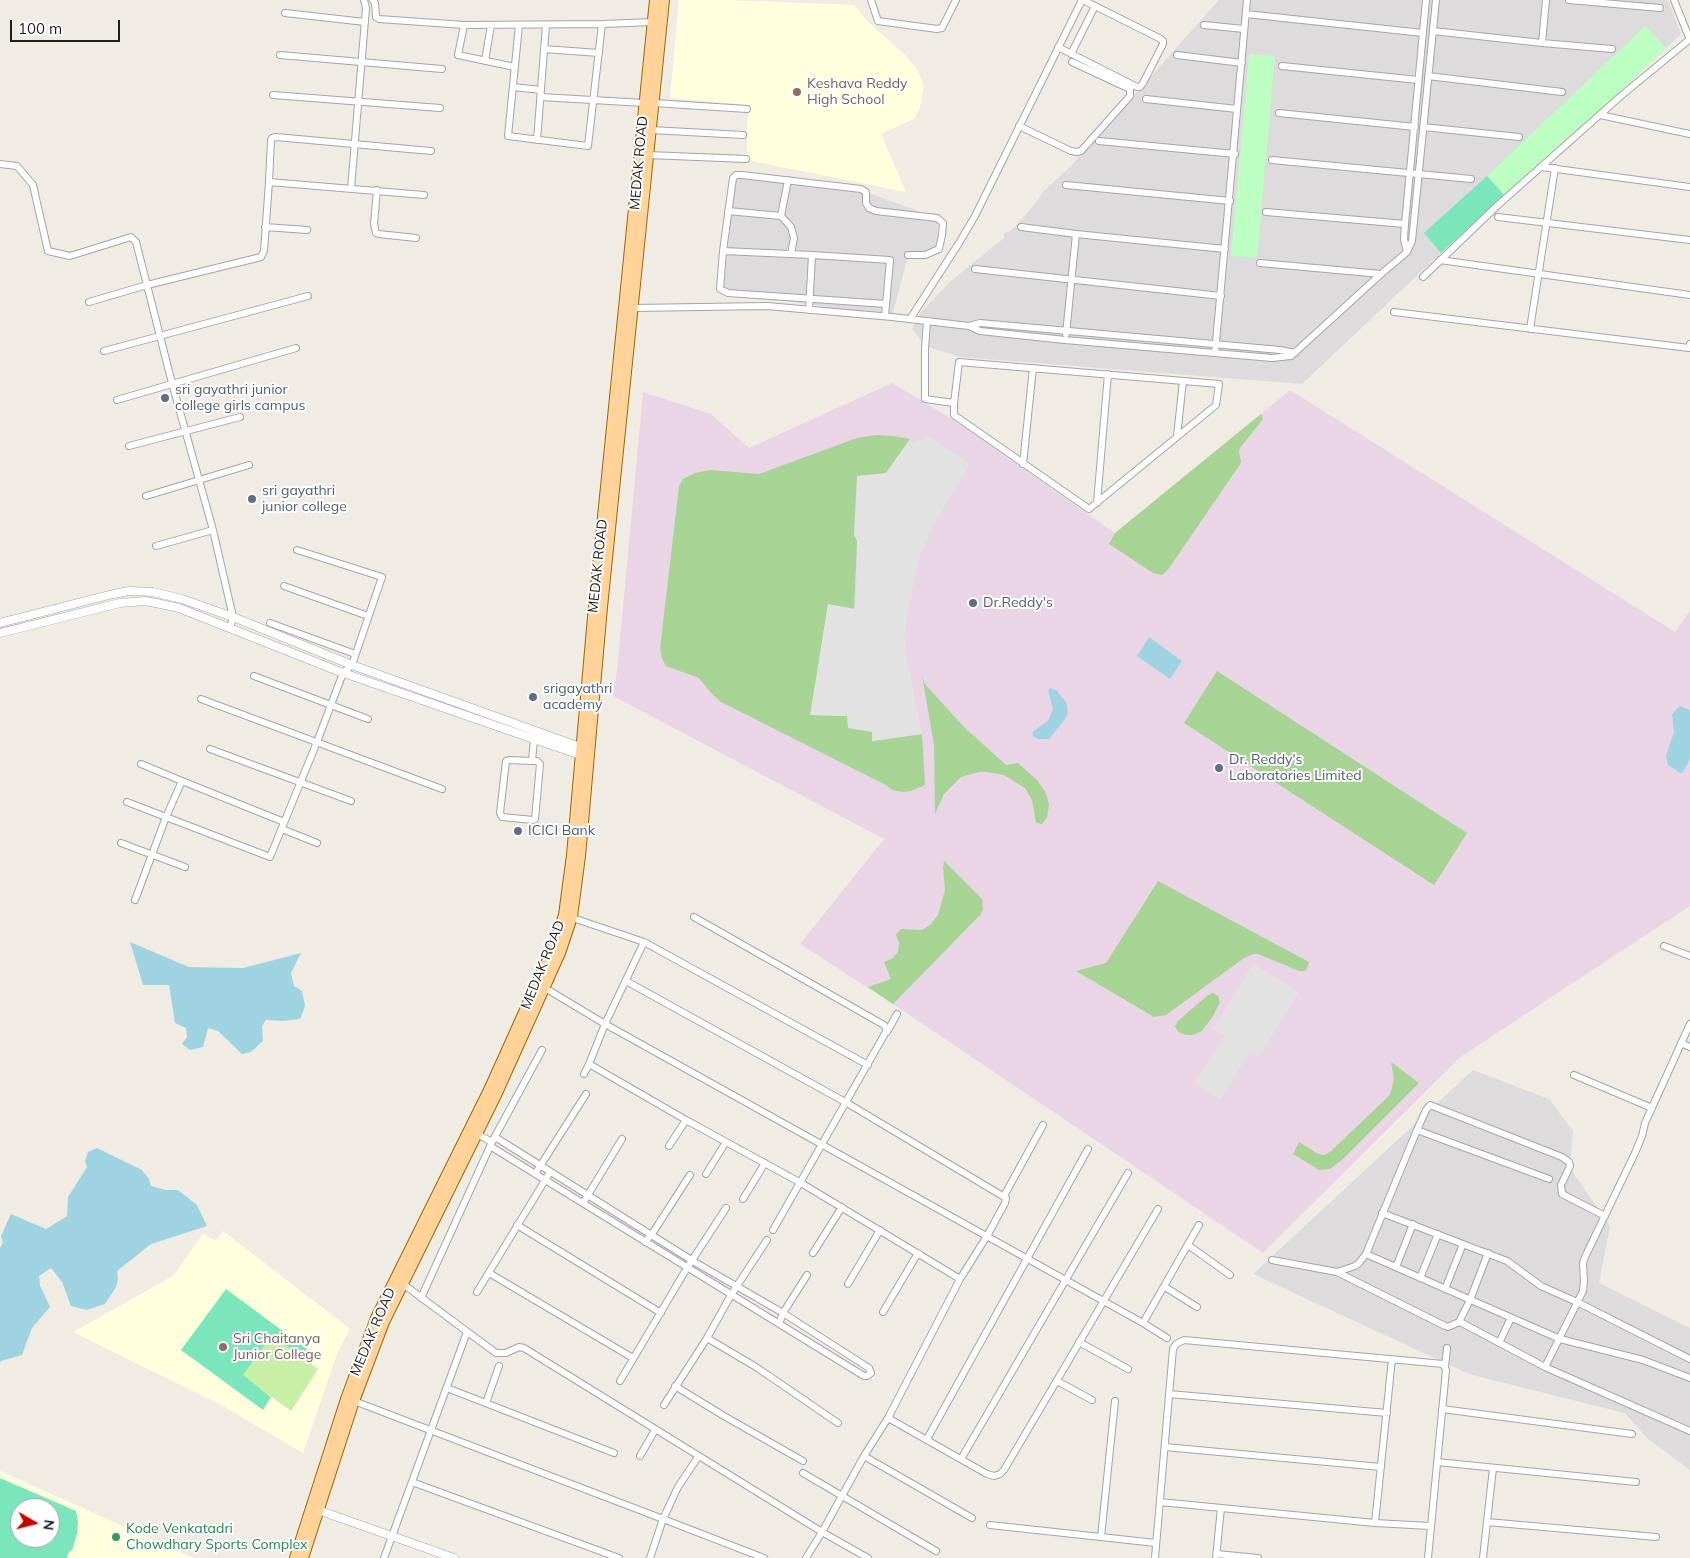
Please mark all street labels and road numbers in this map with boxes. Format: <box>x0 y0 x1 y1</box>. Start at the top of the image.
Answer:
street label: MEDAK ROAD <box>627 115 651 211</box>
street label: MEDAK ROAD <box>585 518 611 614</box>
street label: MEDAK ROAD <box>518 918 568 1012</box>
street label: MEDAK ROAD <box>347 1285 399 1379</box>

